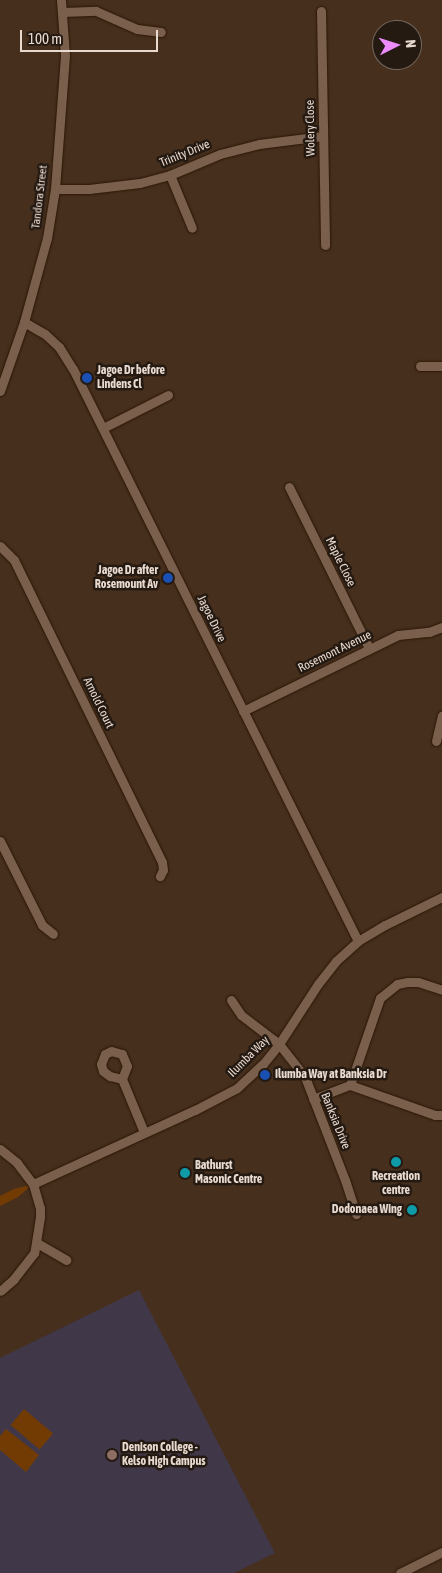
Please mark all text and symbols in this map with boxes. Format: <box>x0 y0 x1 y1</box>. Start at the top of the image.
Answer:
scale bar <box>22 20 160 52</box>
north arrow <box>372 20 422 70</box>
text: 100 m <box>28 30 62 47</box>
text: N <box>403 39 419 49</box>
street label: Wolery Close <box>303 100 319 156</box>
street label: Trinity Drive <box>158 137 212 171</box>
street label: Tandora Street <box>29 164 51 230</box>
place label: Jagoe Dr before Lindens Cl <box>97 364 165 392</box>
marker: Jagoe Dr before Lindens Cl <box>81 372 93 384</box>
street label: Maple Close <box>322 535 358 589</box>
place label: Jagoe Dr after Rosemount Av <box>95 564 158 592</box>
marker: Jagoe Dr after Rosemount Av <box>162 572 174 584</box>
street label: Jagoe Drive <box>193 593 229 645</box>
street label: Rosemont Avenue <box>296 628 374 676</box>
street label: Arnold Court <box>79 675 117 731</box>
street label: Ilumba Way <box>225 1033 273 1081</box>
place label: Ilumba Way at Banksia Dr <box>275 1068 387 1082</box>
marker: Ilumba Way at Banksia Dr <box>259 1069 271 1081</box>
street label: Banksia Drive <box>317 1091 353 1151</box>
marker: Recreation centre <box>390 1156 402 1168</box>
place label: Bathurst Masonic Centre <box>195 1159 262 1187</box>
marker: Bathurst Masonic Centre <box>179 1167 191 1179</box>
place label: Recreation centre <box>372 1170 420 1198</box>
place label: Dodonaea Wing <box>332 1203 402 1217</box>
marker: Dodonaea Wing <box>406 1204 418 1216</box>
place label: Denison College - Kelso High Campus <box>122 1441 205 1469</box>
marker: Denison College - Kelso High Campus <box>106 1449 118 1461</box>

